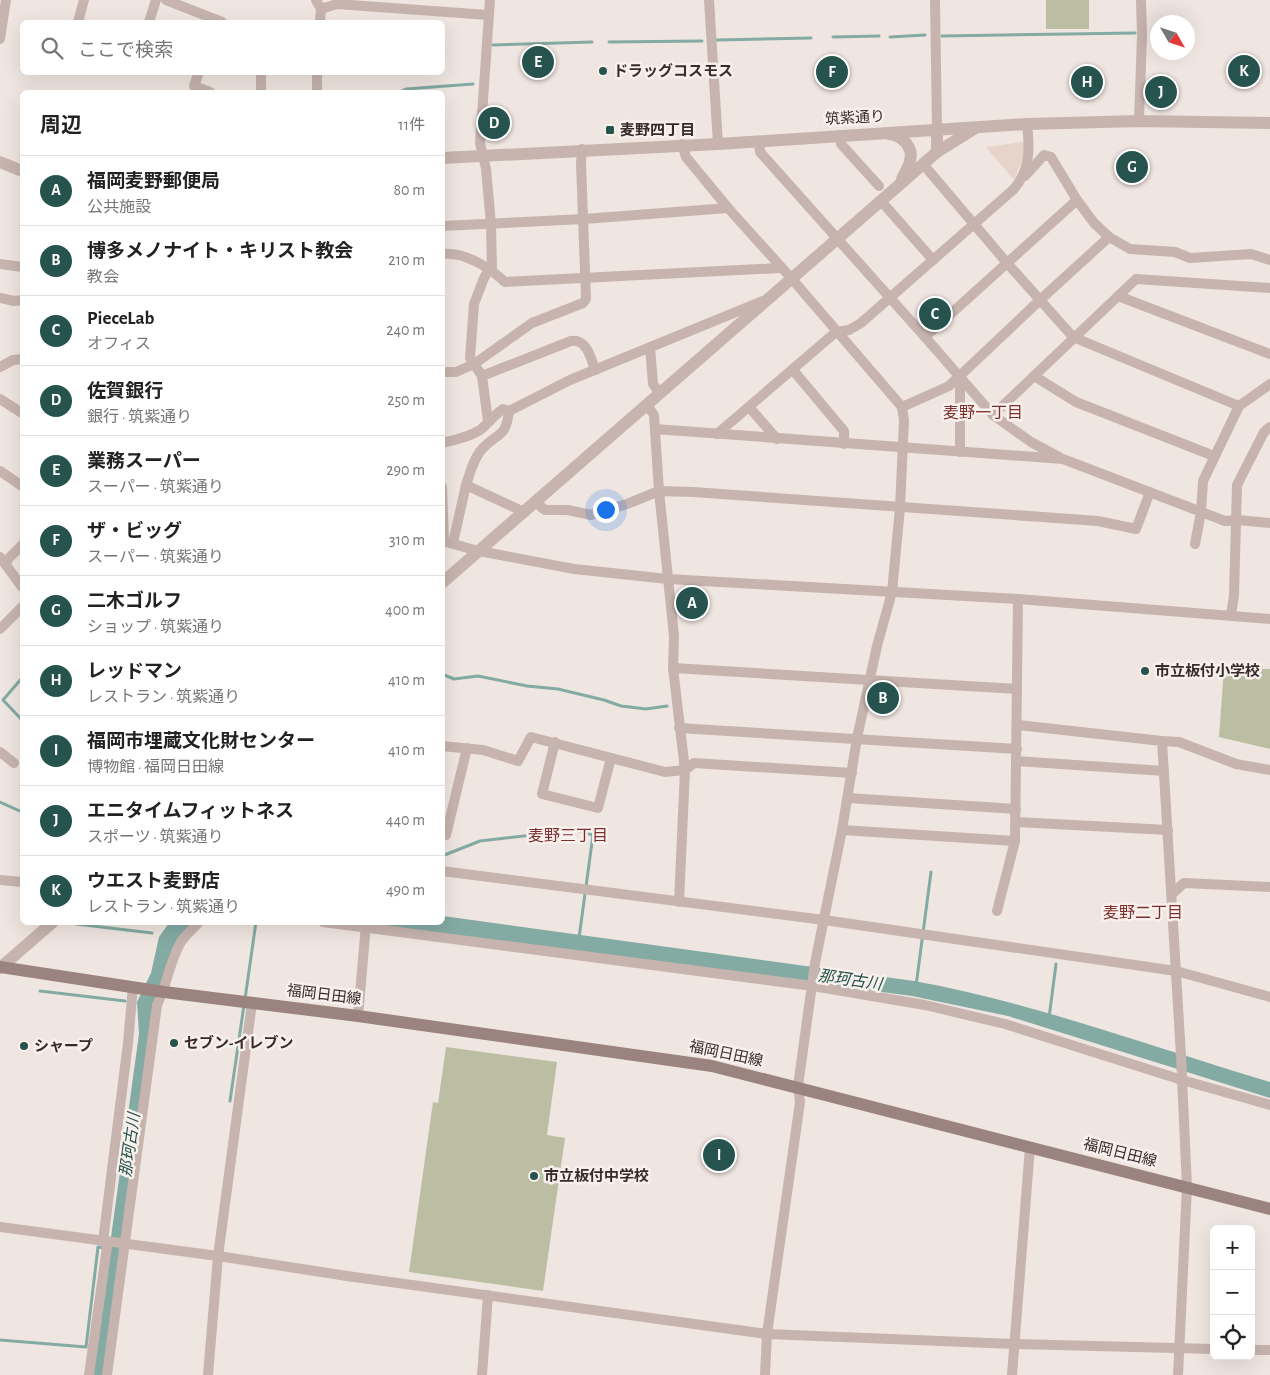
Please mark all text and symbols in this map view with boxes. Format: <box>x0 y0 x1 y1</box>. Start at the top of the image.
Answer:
north arrow <box>1150 15 1195 60</box>
search box <box>20 20 445 75</box>
icon: search <box>38 34 66 62</box>
text: ここで検索 <box>78 41 173 60</box>
pin: E <box>522 43 554 81</box>
pin: K <box>1228 52 1260 90</box>
pin: F <box>816 53 848 91</box>
place label: ドラッグコスモス <box>613 63 733 79</box>
pin: H <box>1071 63 1103 101</box>
marker: ドラッグコスモス <box>597 65 609 77</box>
pin: J <box>1145 73 1177 111</box>
pin: D <box>478 104 510 142</box>
street label: 筑紫通り <box>825 108 885 127</box>
text: 周辺 <box>40 115 82 136</box>
text: 11件 <box>398 117 425 133</box>
place label: 麦野四丁目 <box>620 122 695 138</box>
marker: 麦野四丁目 <box>604 124 616 136</box>
pin: G <box>1116 148 1148 186</box>
text: 福岡麦野郵便局 <box>87 172 220 191</box>
text: A <box>51 182 61 198</box>
text: 80 m <box>394 182 425 198</box>
text: 公共施設 <box>87 199 151 215</box>
text: 博多メノナイト・キリスト教会 <box>87 242 353 261</box>
text: B <box>51 252 61 268</box>
text: 210 m <box>388 252 425 268</box>
text: 教会 <box>87 269 119 285</box>
pin: C <box>919 295 951 333</box>
text: PieceLab <box>87 309 155 328</box>
text: C <box>52 322 60 338</box>
text: 240 m <box>386 322 425 338</box>
text: オフィス <box>87 336 151 352</box>
text: 佐賀銀行 <box>87 382 163 401</box>
text: D <box>51 392 61 408</box>
text: 250 m <box>387 392 425 408</box>
district label: 麦野一丁目 <box>943 404 1023 421</box>
text: 銀行 · 筑紫通り <box>87 409 192 425</box>
text: 業務スーパー <box>87 452 201 471</box>
text: E <box>52 462 60 478</box>
text: 290 m <box>386 462 425 478</box>
text: スーパー · 筑紫通り <box>87 479 224 495</box>
your location <box>593 497 619 523</box>
text: ザ・ビッグ <box>87 522 182 541</box>
text: F <box>52 532 60 548</box>
text: 310 m <box>389 532 425 548</box>
text: スーパー · 筑紫通り <box>87 549 224 565</box>
pin: A <box>676 584 708 622</box>
text: 二木ゴルフ <box>87 592 182 611</box>
text: G <box>51 602 61 618</box>
text: 400 m <box>385 602 425 618</box>
text: ショップ · 筑紫通り <box>87 619 224 635</box>
text: レッドマン <box>87 662 182 681</box>
place label: 市立板付小学校 <box>1155 662 1260 679</box>
marker: 市立板付小学校 <box>1139 665 1151 677</box>
text: H <box>50 672 62 688</box>
text: 410 m <box>388 672 425 688</box>
pin: B <box>867 679 899 717</box>
text: レストラン · 筑紫通り <box>87 689 240 705</box>
text: 福岡市埋蔵文化財センター <box>87 732 315 751</box>
text: I <box>54 742 58 758</box>
text: 410 m <box>388 742 425 758</box>
text: 博物館 · 福岡日田線 <box>87 759 224 775</box>
text: エニタイムフィットネス <box>87 802 294 821</box>
text: J <box>53 812 59 828</box>
text: 440 m <box>386 812 425 828</box>
district label: 麦野三丁目 <box>528 827 608 844</box>
text: スポーツ · 筑紫通り <box>87 829 224 845</box>
text: ウエスト麦野店 <box>87 872 220 891</box>
text: K <box>51 882 61 898</box>
text: 490 m <box>386 882 425 898</box>
text: レストラン · 筑紫通り <box>87 899 240 915</box>
district label: 麦野二丁目 <box>1103 904 1183 921</box>
water label: 那珂古川 <box>817 967 885 993</box>
street label: 福岡日田線 <box>286 982 362 1007</box>
place label: セブン-イレブン <box>184 1034 294 1051</box>
marker: セブン-イレブン <box>168 1037 180 1049</box>
place label: シャープ <box>34 1038 93 1054</box>
street label: 福岡日田線 <box>688 1038 764 1069</box>
marker: シャープ <box>18 1040 30 1052</box>
water label: 那珂古川 <box>117 1110 143 1178</box>
pin: I <box>703 1136 735 1174</box>
street label: 福岡日田線 <box>1082 1136 1158 1169</box>
place label: 市立板付中学校 <box>544 1167 649 1184</box>
marker: 市立板付中学校 <box>528 1170 540 1182</box>
map controls <box>1210 1225 1255 1360</box>
button: + <box>1210 1225 1255 1270</box>
button: − <box>1210 1270 1255 1315</box>
button: locate <box>1210 1315 1255 1360</box>

